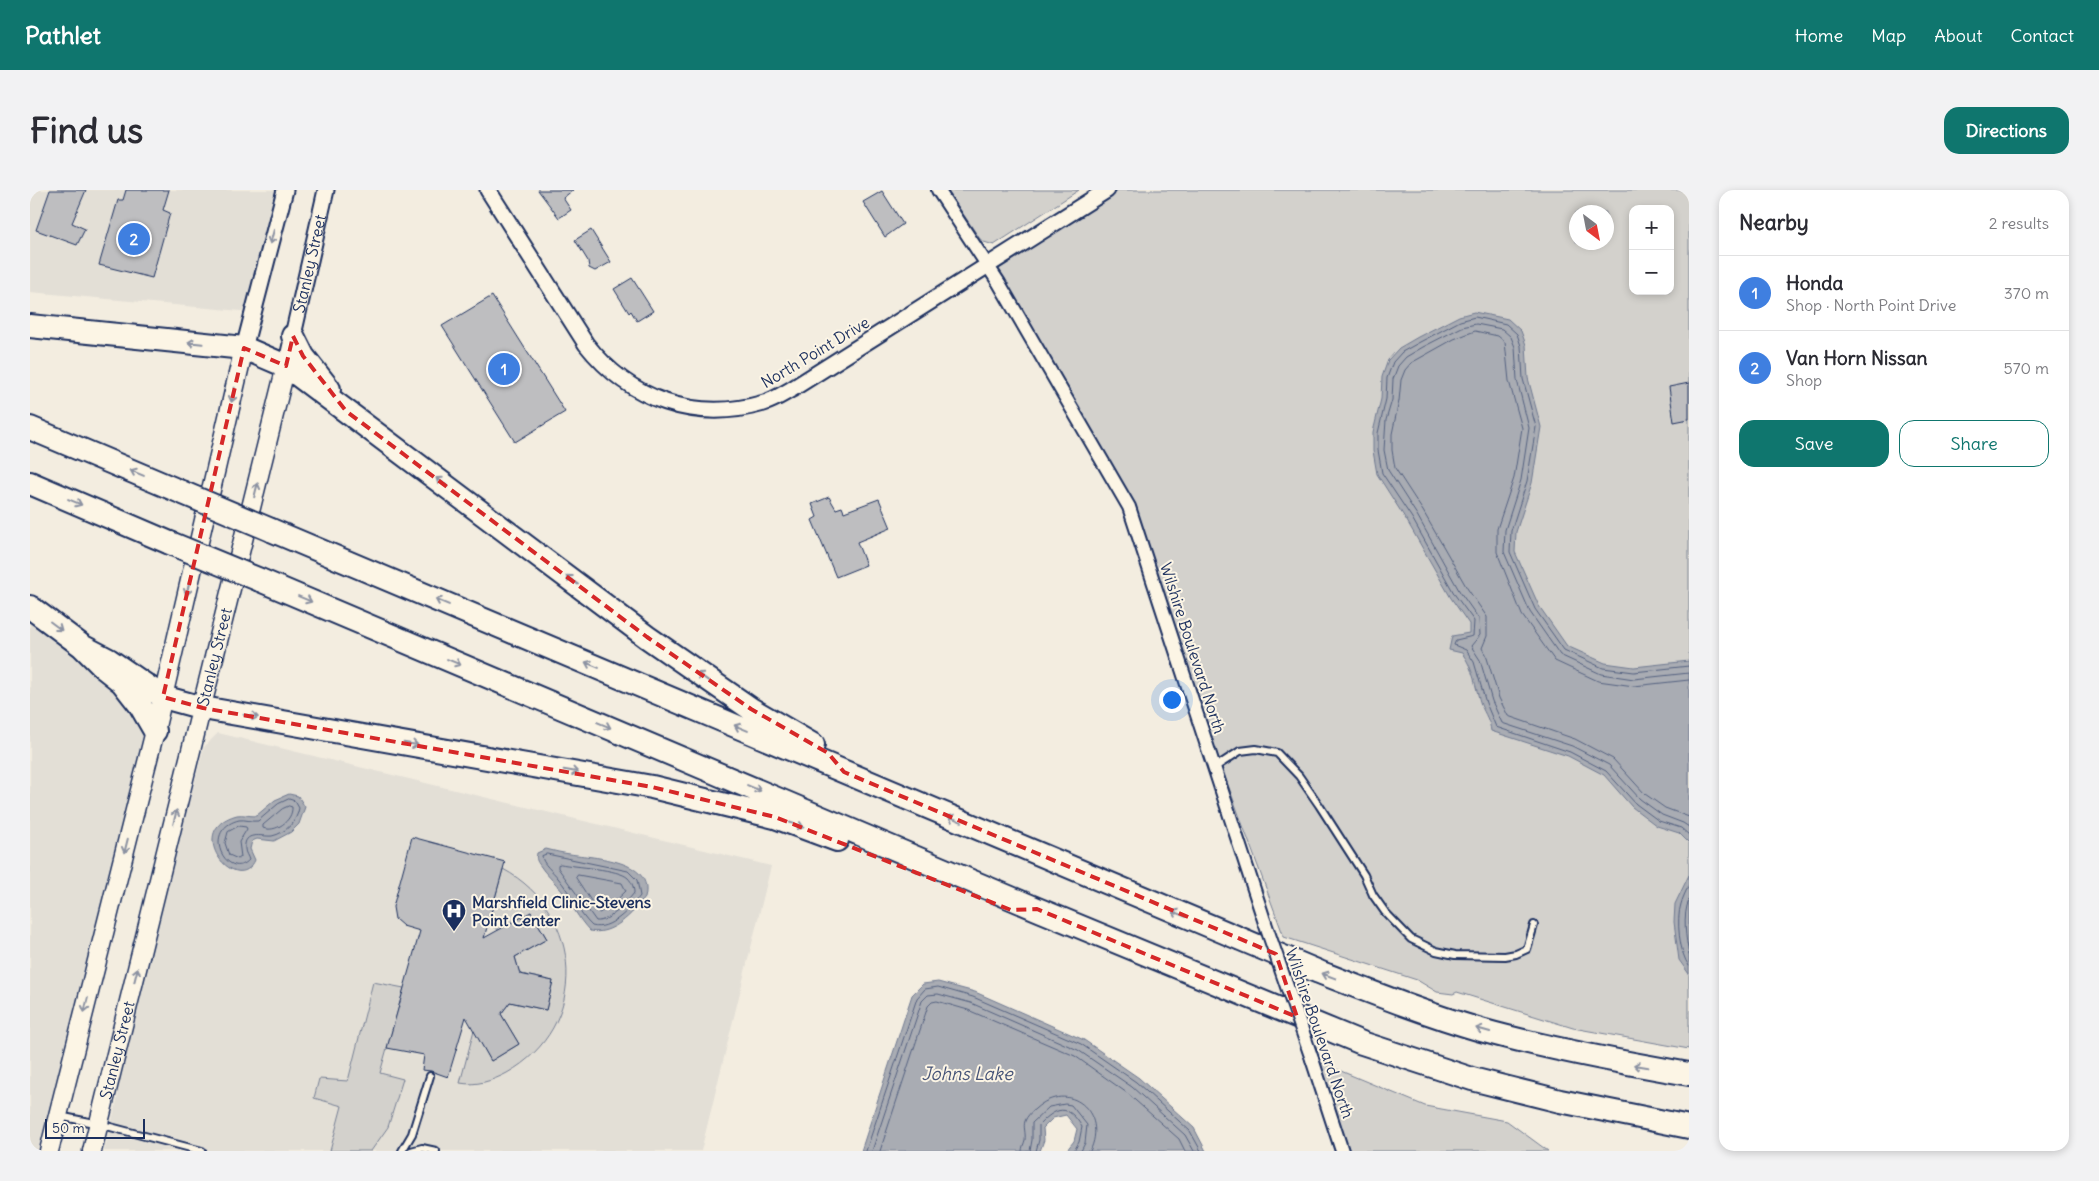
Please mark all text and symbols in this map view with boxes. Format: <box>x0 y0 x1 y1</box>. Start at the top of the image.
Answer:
text: Pathlet <box>25 20 101 50</box>
text: Home <box>1795 24 1843 47</box>
text: Map <box>1871 24 1906 47</box>
text: About <box>1934 24 1982 47</box>
text: Contact <box>2010 24 2074 47</box>
button: Directions <box>1944 107 2069 154</box>
text: Find us <box>30 108 143 152</box>
north arrow <box>1569 205 1614 250</box>
map controls <box>1629 205 1674 295</box>
button: + <box>1629 205 1674 250</box>
text: Nearby <box>1739 209 1809 236</box>
street label: Stanley Street <box>288 212 330 315</box>
text: 2 results <box>1989 213 2049 233</box>
pin: 2 <box>118 220 150 258</box>
one-way arrow <box>267 229 277 245</box>
button: − <box>1629 250 1674 295</box>
text: Honda <box>1786 271 1843 295</box>
text: 1 <box>1752 283 1758 303</box>
text: 370 m <box>2004 283 2049 303</box>
text: Shop · North Point Drive <box>1786 295 1956 315</box>
street label: North Point Drive <box>757 312 873 392</box>
one-way arrow <box>187 338 203 348</box>
text: Van Horn Nissan <box>1786 346 1928 370</box>
pin: 1 <box>488 350 520 388</box>
text: 2 <box>1751 358 1759 378</box>
text: 570 m <box>2004 358 2049 378</box>
text: Shop <box>1786 370 1822 390</box>
one-way arrow <box>228 387 237 403</box>
button: Save <box>1739 420 1889 467</box>
button: Share <box>1899 420 2049 467</box>
one-way arrow <box>130 468 145 477</box>
one-way arrow <box>435 477 449 487</box>
one-way arrow <box>252 483 261 499</box>
one-way arrow <box>67 498 82 508</box>
street label: Wilshire Boulevard North <box>1156 560 1230 736</box>
one-way arrow <box>565 575 579 585</box>
one-way arrow <box>183 579 192 595</box>
one-way arrow <box>297 595 312 604</box>
one-way arrow <box>435 597 450 607</box>
street label: Stanley Street <box>192 605 236 708</box>
one-way arrow <box>49 621 63 631</box>
one-way arrow <box>446 658 461 667</box>
one-way arrow <box>585 660 600 670</box>
one-way arrow <box>697 671 710 682</box>
your location <box>1159 687 1185 713</box>
one-way arrow <box>243 711 259 721</box>
one-way arrow <box>596 721 611 731</box>
one-way arrow <box>734 723 749 733</box>
one-way arrow <box>403 739 419 749</box>
one-way arrow <box>563 767 579 777</box>
one-way arrow <box>746 784 761 794</box>
one-way arrow <box>171 810 181 826</box>
one-way arrow <box>948 814 963 824</box>
one-way arrow <box>789 821 804 830</box>
one-way arrow <box>121 838 130 854</box>
place label: Marshfield Clinic-Stevens Point Center <box>472 892 651 930</box>
hospital icon: Marshfield Clinic-Stevens Point Center <box>441 898 467 932</box>
one-way arrow <box>1172 908 1187 918</box>
street label: Wilshire Boulevard North <box>1281 945 1359 1121</box>
one-way arrow <box>132 968 141 984</box>
one-way arrow <box>1322 971 1337 980</box>
one-way arrow <box>81 997 90 1013</box>
street label: Stanley Street <box>95 998 139 1101</box>
one-way arrow <box>1475 1025 1491 1034</box>
one-way arrow <box>1633 1060 1649 1070</box>
water label: Johns Lake <box>921 1062 1014 1085</box>
scale bar <box>45 1116 145 1139</box>
text: 50 m <box>52 1119 85 1137</box>

